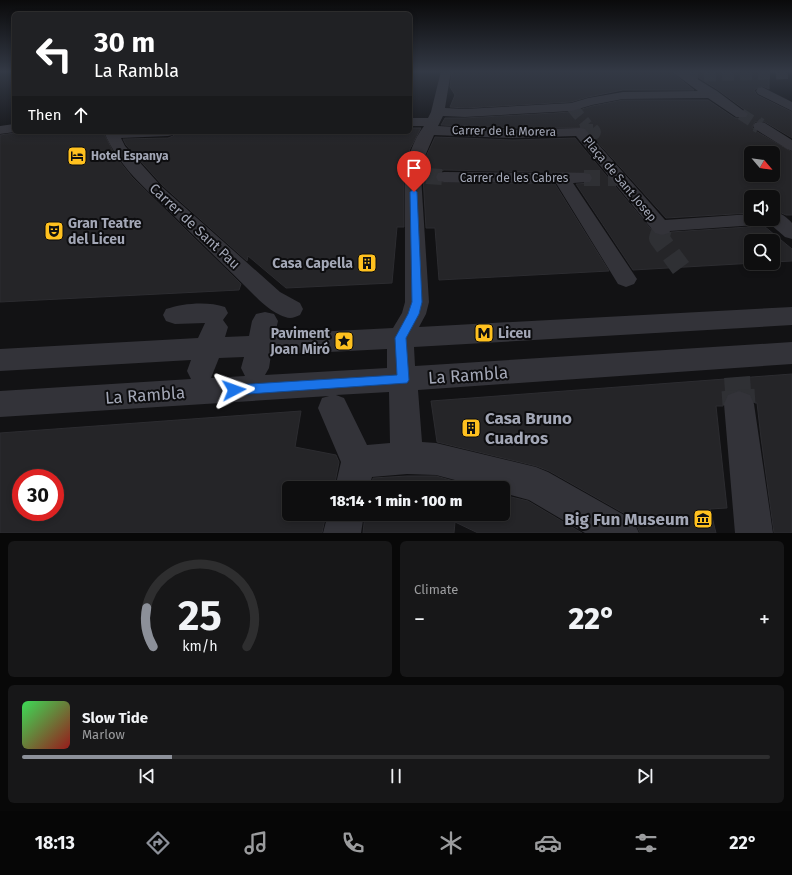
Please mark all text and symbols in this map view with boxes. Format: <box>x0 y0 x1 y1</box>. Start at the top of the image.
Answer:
text: 30 m <box>94 26 155 59</box>
icon: left <box>28 28 80 80</box>
text: La Rambla <box>94 60 179 82</box>
icon: ahead <box>70 104 92 126</box>
text: Then <box>28 106 62 124</box>
street label: Carrer de la Morera <box>452 123 556 139</box>
street label: Plaça de Sant Josep <box>580 134 660 224</box>
hotel icon: Hotel Espanya <box>66 145 88 167</box>
north arrow <box>744 146 780 182</box>
map controls <box>744 146 780 270</box>
place label: Hotel Espanya <box>91 149 169 163</box>
pin <box>397 151 431 192</box>
icon: arrive <box>403 157 425 179</box>
street label: Carrer de les Cabres <box>460 171 569 185</box>
street label: Carrer de Sant Pau <box>146 180 243 273</box>
button: sound <box>744 190 780 226</box>
place label: Gran Teatre del Liceu <box>68 215 142 248</box>
theatre icon: Gran Teatre del Liceu <box>43 220 65 242</box>
button: search <box>744 234 780 270</box>
building icon: Casa Capella <box>356 252 378 274</box>
place label: Casa Capella <box>272 255 353 272</box>
metro station icon: Liceu <box>473 322 495 344</box>
place label: Paviment Joan Miró <box>269 325 331 358</box>
place label: Liceu <box>498 325 531 342</box>
place icon: Paviment Joan Miró <box>333 330 355 352</box>
street label: La Rambla <box>427 362 509 389</box>
position arrow <box>213 369 255 411</box>
street label: La Rambla <box>104 382 186 409</box>
place label: Casa Bruno Cuadros <box>485 408 572 449</box>
building icon: Casa Bruno Cuadros <box>460 417 482 439</box>
speed limit sign: 30 <box>12 469 64 521</box>
text: 18:14 · 1 min · 100 m <box>330 492 462 510</box>
museum icon: Big Fun Museum <box>692 508 714 530</box>
place label: Big Fun Museum <box>564 509 689 530</box>
text: Climate <box>414 582 458 597</box>
text: 25 <box>178 591 222 641</box>
text: 22° <box>569 601 616 637</box>
text: − <box>414 606 425 633</box>
text: + <box>759 606 770 633</box>
text: km/h <box>182 638 218 655</box>
text: Slow Tide <box>82 709 148 727</box>
text: Marlow <box>82 727 125 742</box>
icon: previous <box>136 765 158 787</box>
icon: pause <box>385 765 407 787</box>
icon: next <box>634 765 656 787</box>
icon: directions <box>144 829 172 857</box>
icon: music <box>242 829 270 857</box>
icon: phone <box>339 829 367 857</box>
icon: climate <box>437 829 465 857</box>
icon: car <box>534 829 562 857</box>
icon: filters <box>632 829 660 857</box>
text: 18:13 <box>35 832 75 854</box>
text: 22° <box>729 832 757 854</box>

